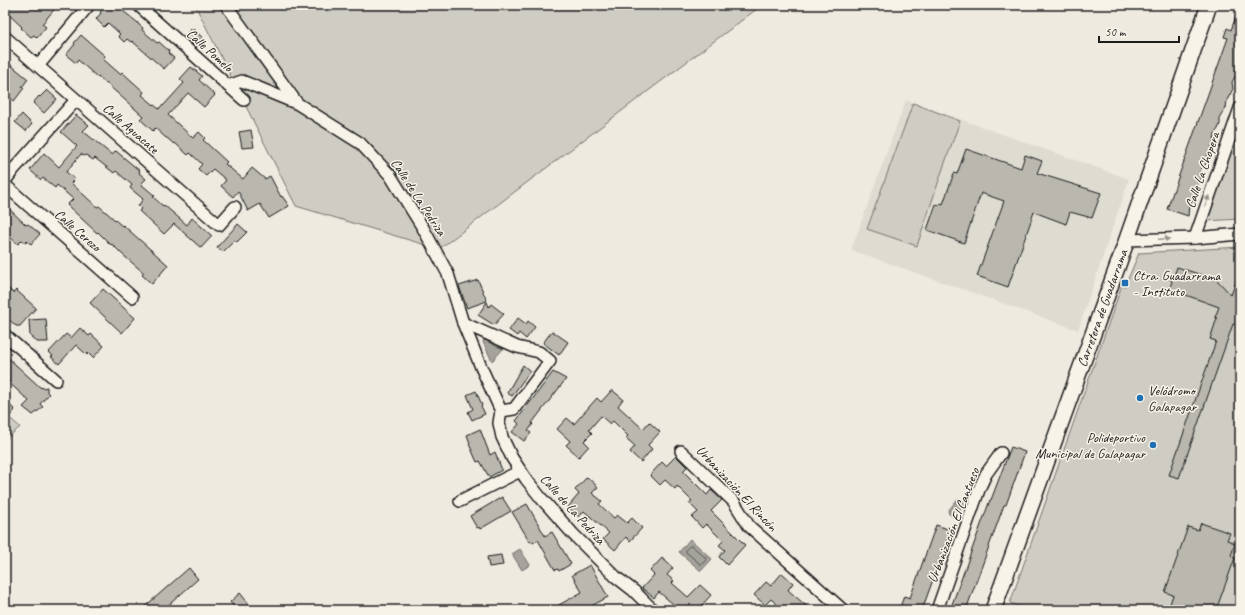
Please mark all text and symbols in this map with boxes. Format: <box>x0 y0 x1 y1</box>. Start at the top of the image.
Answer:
scale bar <box>1099 18 1179 44</box>
text: 50 m <box>1105 24 1127 40</box>
street label: Calle Pomelo <box>183 25 238 77</box>
street label: Calle Aguacate <box>99 100 163 158</box>
street label: Calle La Chopera <box>1182 129 1224 210</box>
street label: Calle de La Pedriza <box>387 155 450 240</box>
one-way arrow <box>1204 195 1210 207</box>
street label: Calle Cerezo <box>51 206 106 256</box>
one-way arrow <box>1158 235 1170 242</box>
street label: Carretera de Guadarrama <box>1073 246 1132 369</box>
place label: Ctra. Guadarrama - Instituto <box>1133 267 1222 300</box>
marker: Ctra. Guadarrama - Instituto <box>1120 278 1130 288</box>
place label: Velódromo Galapagar <box>1148 382 1198 415</box>
marker: Velódromo Galapagar <box>1135 393 1145 403</box>
place label: Polideportivo Municipal de Galapagar <box>1035 429 1146 462</box>
marker: Polideportivo Municipal de Galapagar <box>1148 440 1158 450</box>
street label: Urbanización El Rincón <box>693 442 781 535</box>
street label: Urbanización El Cantueso <box>924 464 984 585</box>
street label: Calle de La Pedriza <box>537 471 609 549</box>

